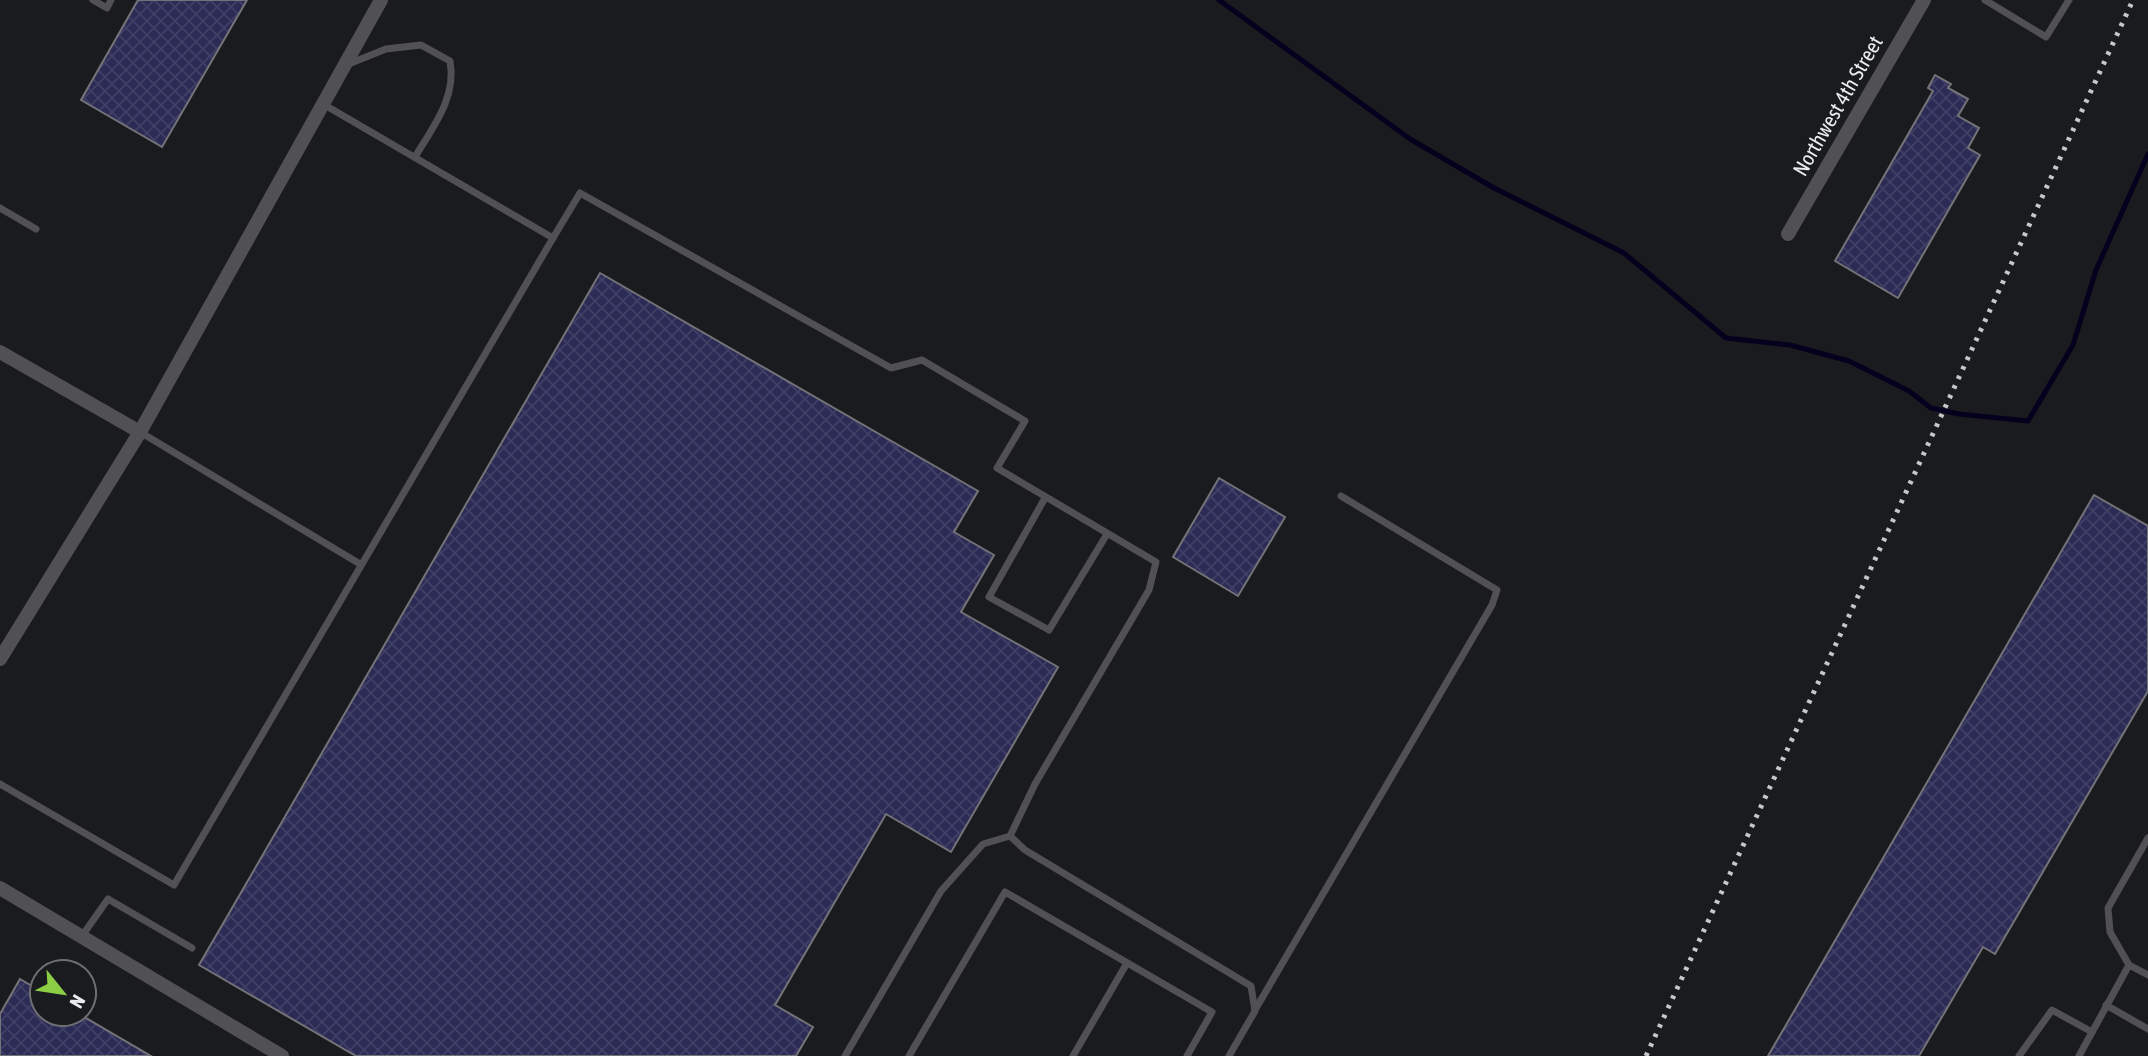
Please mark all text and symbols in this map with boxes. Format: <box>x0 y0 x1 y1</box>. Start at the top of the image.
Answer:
street label: Northwest 4th Street <box>1787 31 1887 180</box>
north arrow <box>28 958 98 1028</box>
text: N <box>65 991 90 1012</box>

